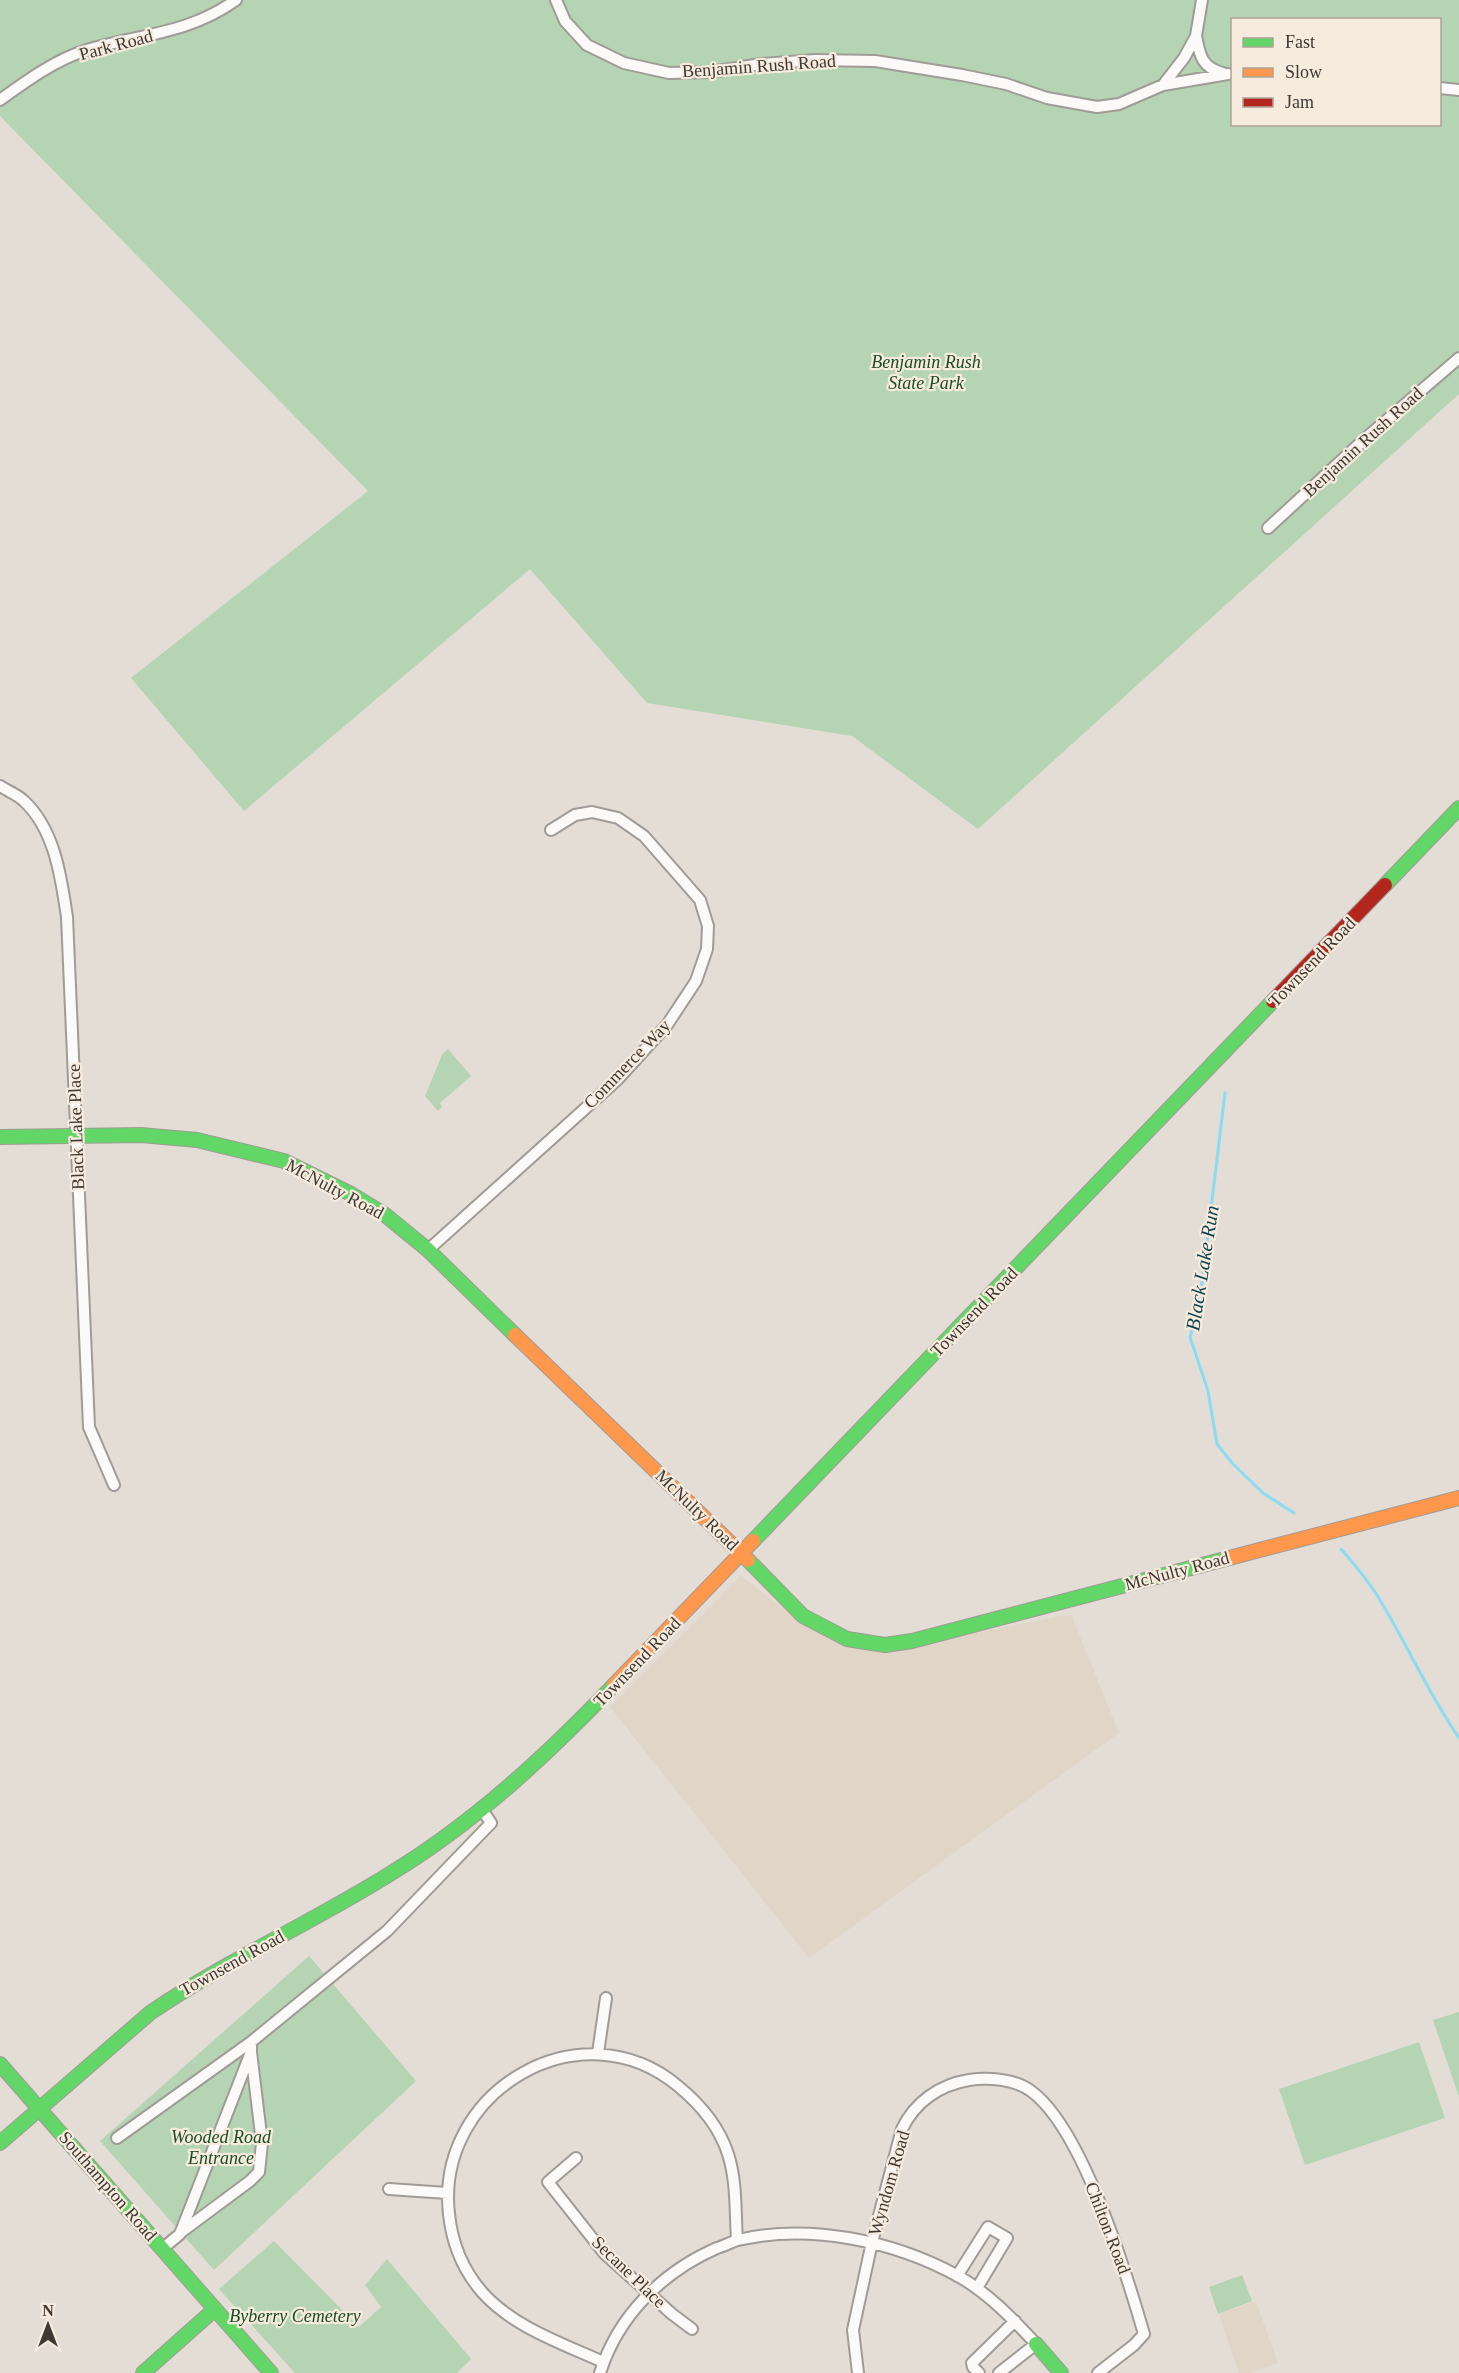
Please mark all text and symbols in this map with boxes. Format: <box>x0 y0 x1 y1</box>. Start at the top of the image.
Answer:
legend <box>1231 18 1441 126</box>
street label: Park Road <box>77 26 155 64</box>
text: Fast <box>1285 32 1315 52</box>
street label: Benjamin Rush Road <box>681 51 837 81</box>
text: Slow <box>1285 62 1322 82</box>
text: Jam <box>1285 92 1314 112</box>
park label: Benjamin Rush State Park <box>871 352 981 393</box>
street label: Benjamin Rush Road <box>1299 383 1427 501</box>
street label: Townsend Road <box>1264 913 1360 1011</box>
street label: Commerce Way <box>580 1015 674 1113</box>
street label: Black Lake Place <box>64 1064 88 1190</box>
street label: McNulty Road <box>283 1155 387 1223</box>
water label: Black Lake Run <box>1181 1204 1223 1332</box>
street label: Townsend Road <box>926 1263 1022 1361</box>
street label: McNulty Road <box>651 1465 743 1555</box>
street label: McNulty Road <box>1122 1547 1232 1595</box>
street label: Townsend Road <box>589 1613 685 1711</box>
street label: Townsend Road <box>176 1926 288 2000</box>
street label: Southampton Road <box>55 2127 161 2245</box>
park label: Wooded Road Entrance <box>171 2127 272 2168</box>
street label: Wyndom Road <box>864 2128 914 2238</box>
street label: Chilton Road <box>1081 2179 1135 2277</box>
street label: Secane Place <box>588 2232 670 2312</box>
north arrow <box>18 2295 78 2355</box>
text: N <box>42 2302 54 2319</box>
park label: Byberry Cemetery <box>229 2306 361 2326</box>

